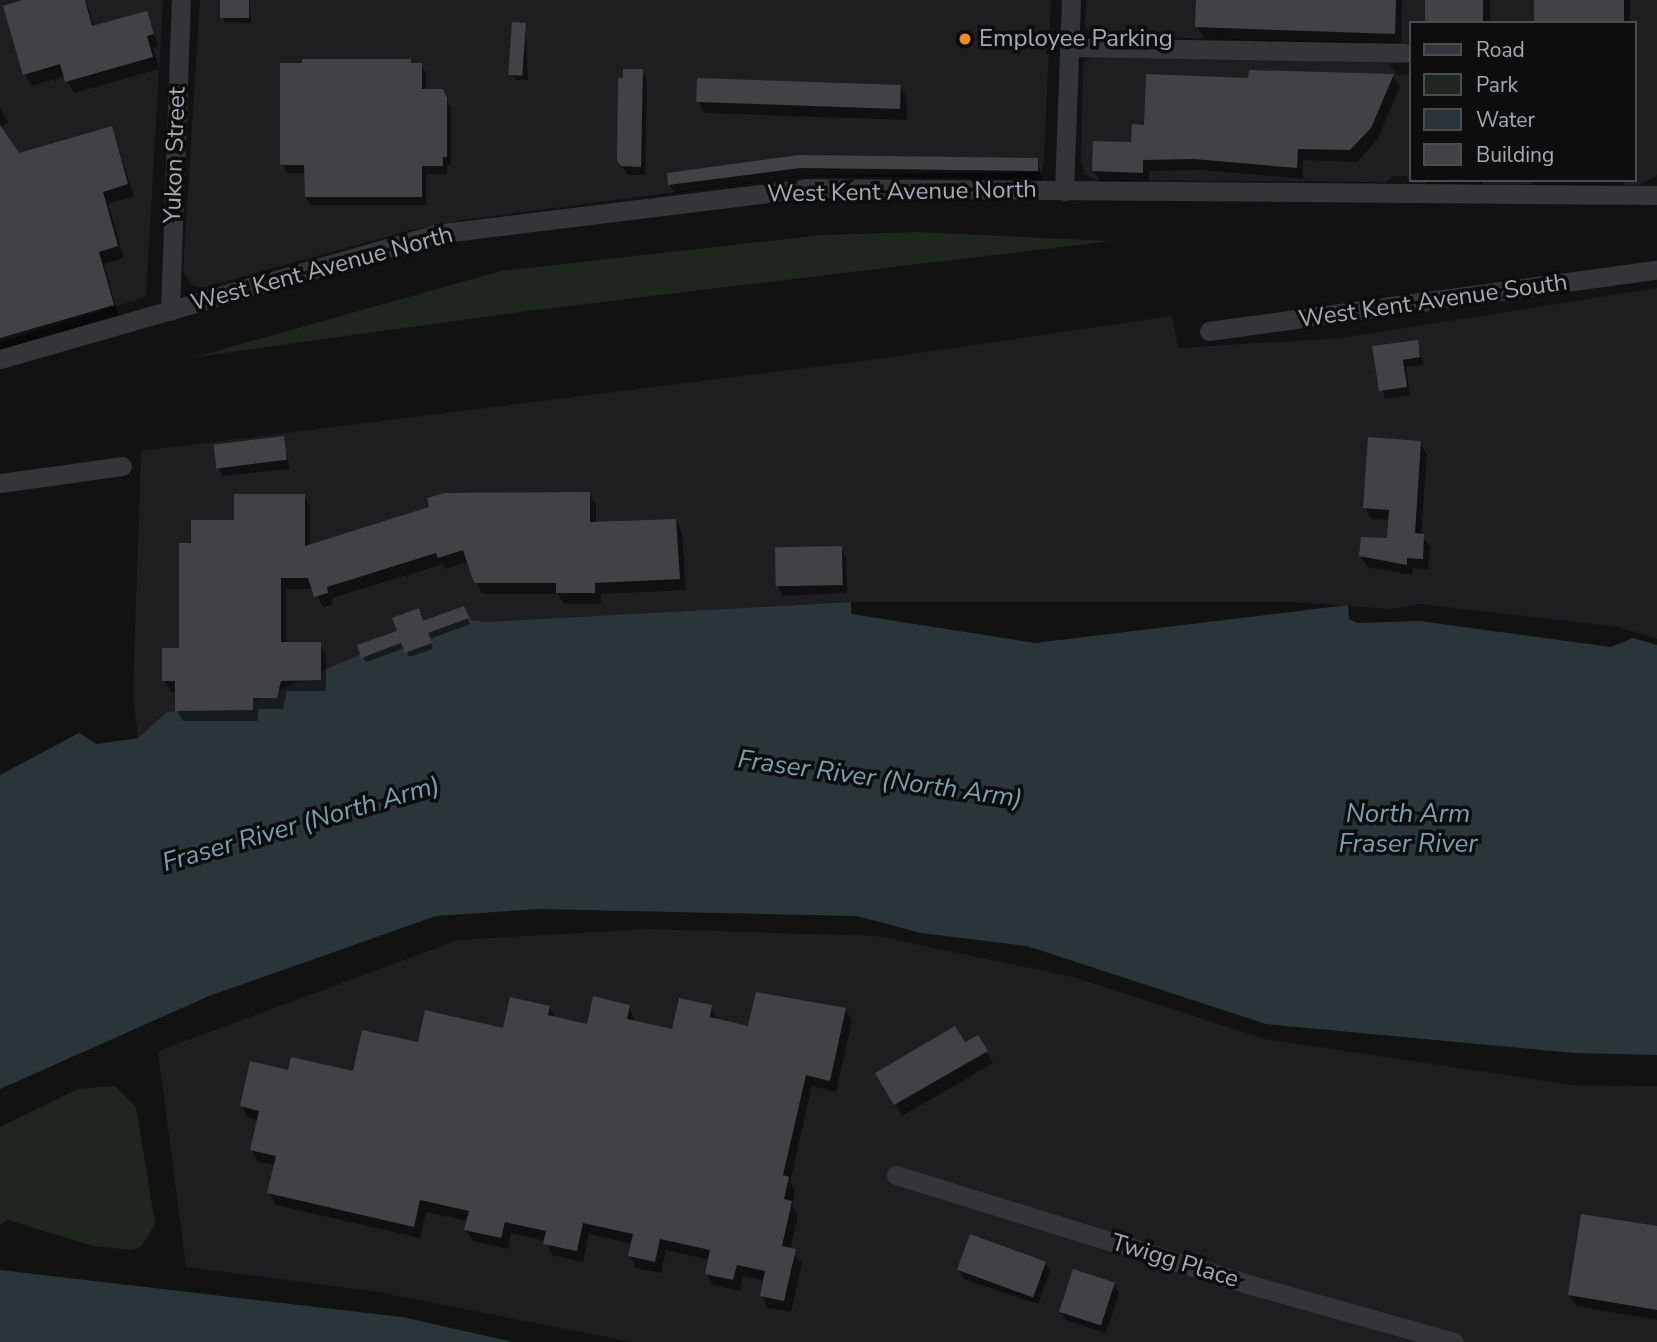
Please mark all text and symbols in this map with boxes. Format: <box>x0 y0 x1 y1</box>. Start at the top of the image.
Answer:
legend <box>1408 21 1636 182</box>
place label: Employee Parking <box>979 25 1173 53</box>
marker: Employee Parking <box>957 31 973 47</box>
text: Road <box>1476 36 1525 64</box>
text: Park <box>1476 71 1518 99</box>
street label: Yukon Street <box>158 86 192 224</box>
text: Water <box>1476 106 1535 134</box>
text: Building <box>1476 141 1554 169</box>
street label: West Kent Avenue North <box>767 175 1037 209</box>
street label: West Kent Avenue North <box>188 220 456 318</box>
street label: West Kent Avenue South <box>1297 268 1569 334</box>
water label: Fraser River (North Arm) <box>736 744 1024 814</box>
water label: Fraser River (North Arm) <box>159 769 443 879</box>
water label: North Arm Fraser River <box>1338 798 1478 860</box>
street label: Twigg Place <box>1108 1228 1242 1294</box>

